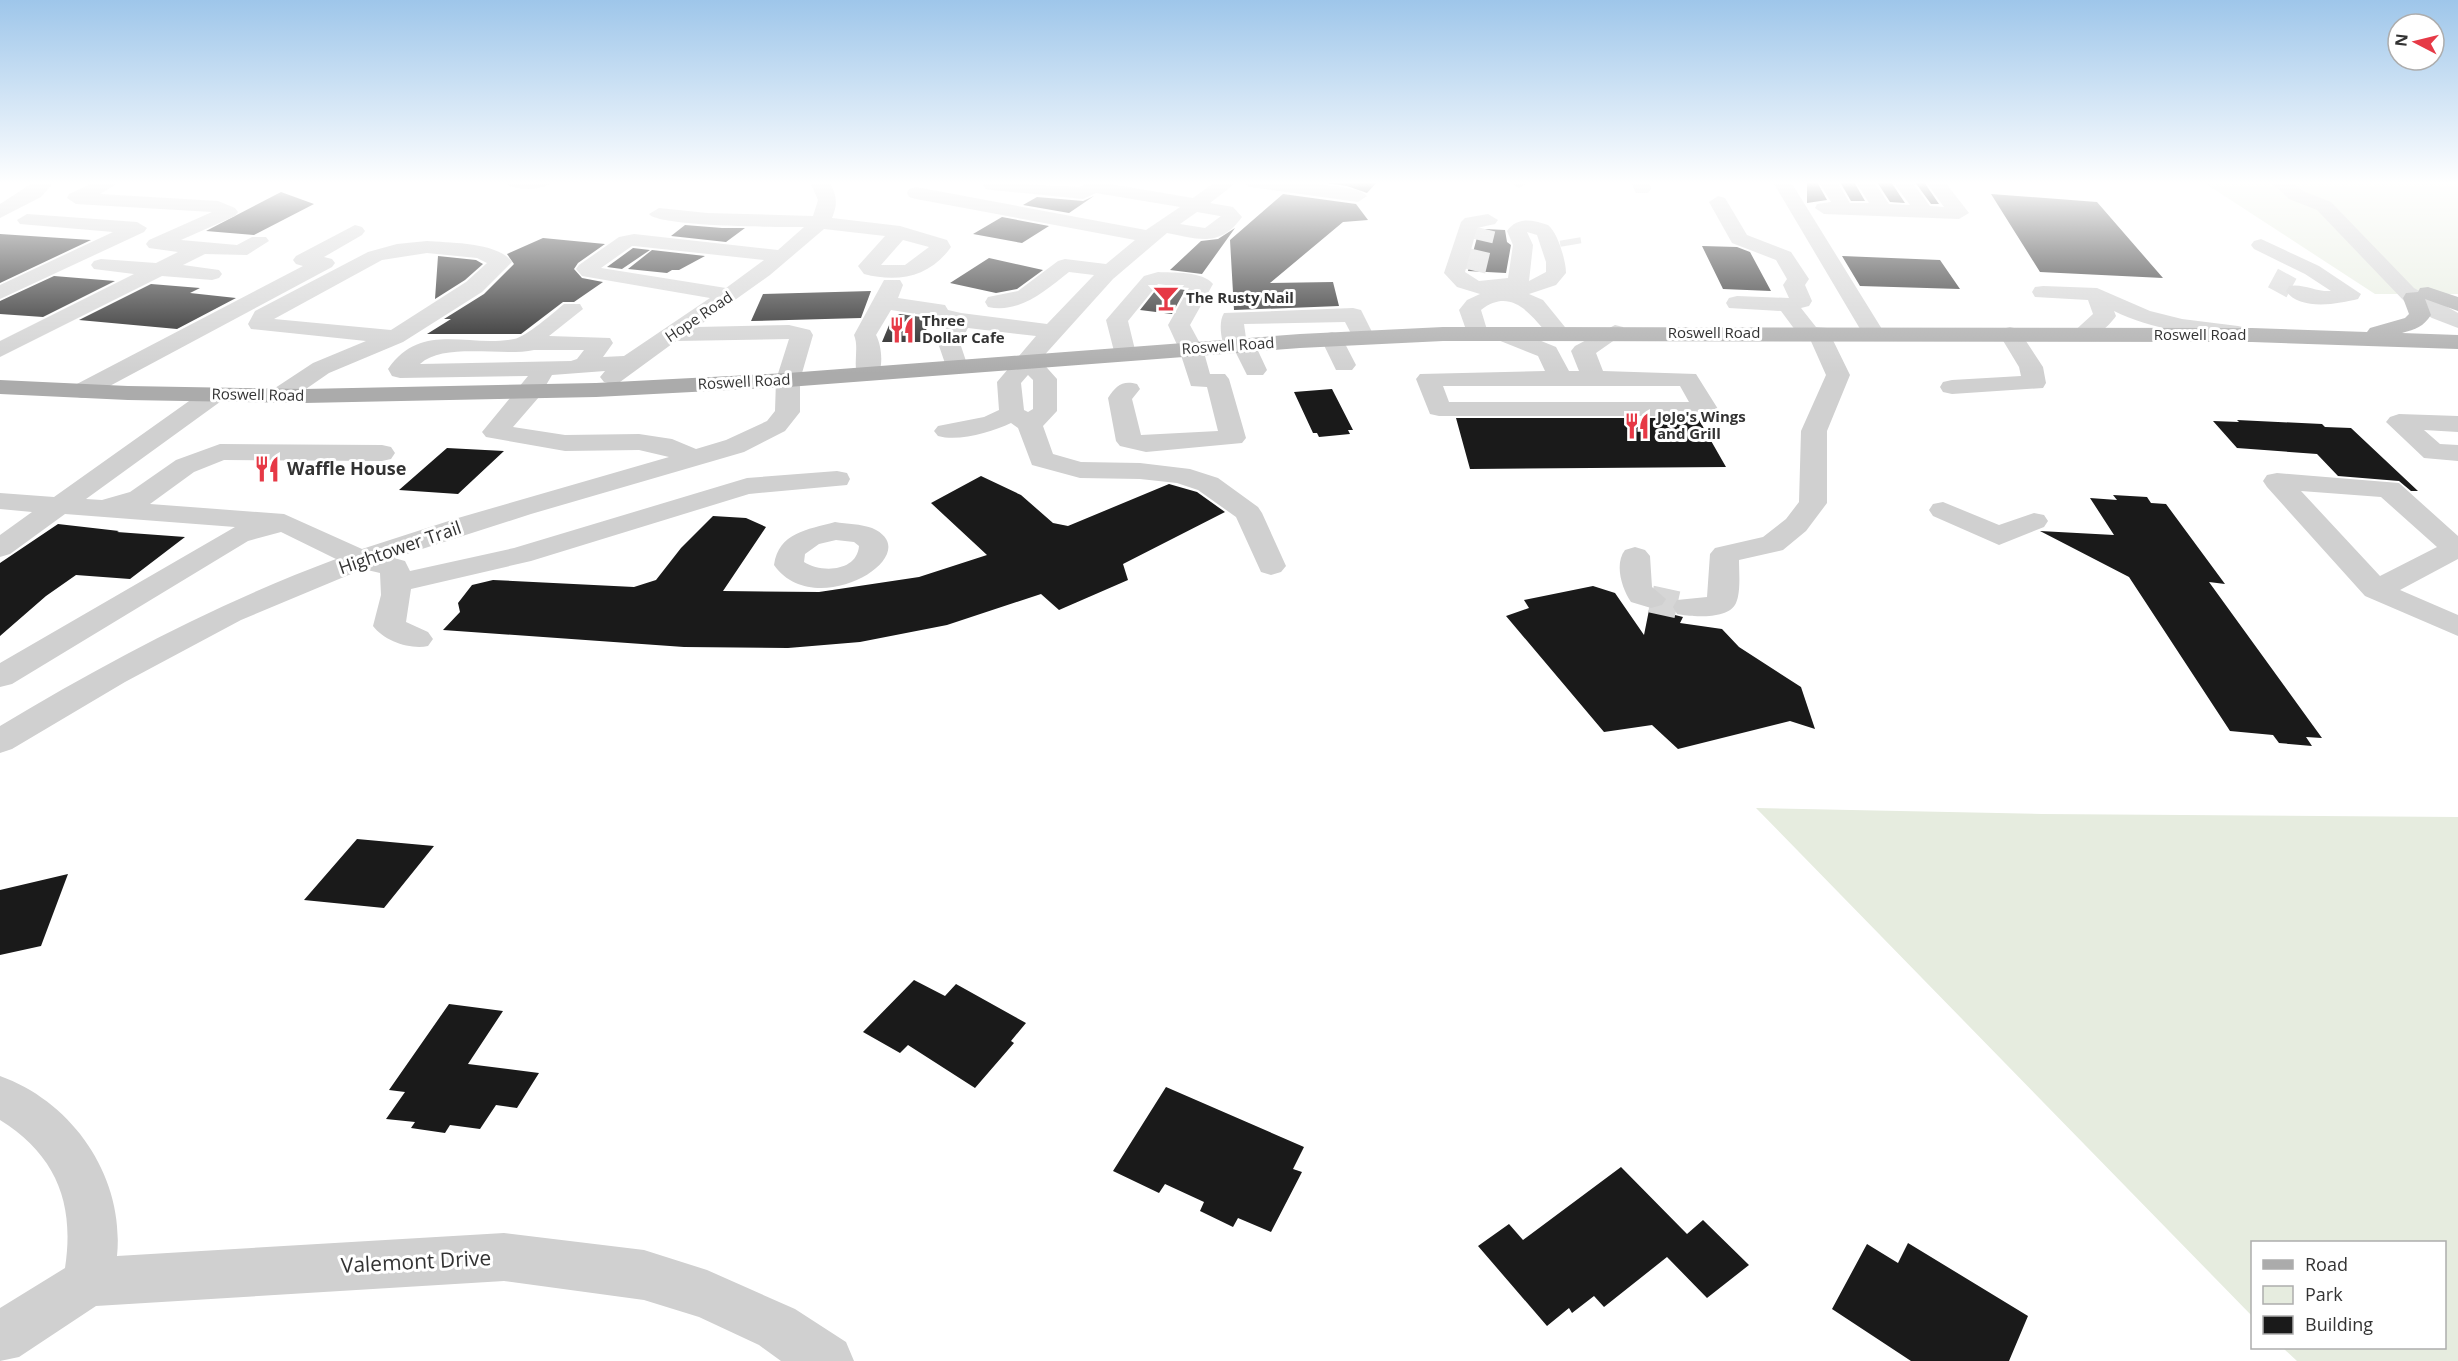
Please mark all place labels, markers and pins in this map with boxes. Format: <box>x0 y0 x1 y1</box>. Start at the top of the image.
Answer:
bar icon: The Rusty Nail <box>1151 283 1181 313</box>
place label: The Rusty Nail <box>1186 287 1294 307</box>
place label: Three Dollar Cafe <box>922 310 1005 347</box>
restaurant icon: Three Dollar Cafe <box>887 315 917 345</box>
place label: JoJo's Wings and Grill <box>1655 406 1746 443</box>
restaurant icon: JoJo's Wings and Grill <box>1622 411 1652 441</box>
restaurant icon: Waffle House <box>252 454 282 484</box>
place label: Waffle House <box>287 456 406 480</box>

